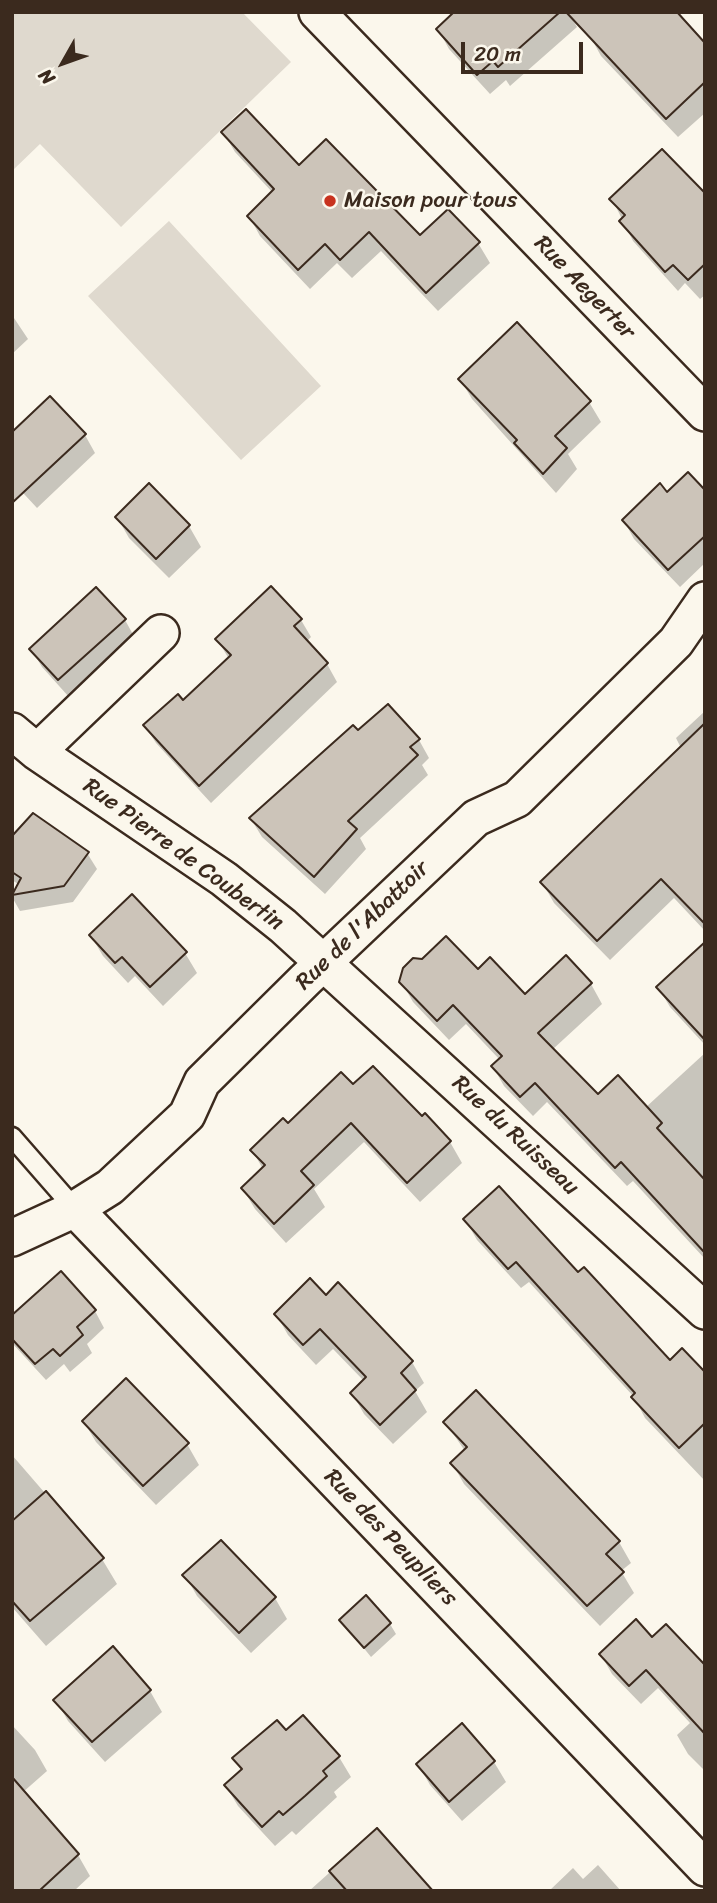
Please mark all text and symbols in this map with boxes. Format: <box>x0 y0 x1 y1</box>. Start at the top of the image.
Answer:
north arrow <box>28 28 98 98</box>
scale bar <box>465 28 588 72</box>
text: 20 m <box>474 35 521 73</box>
text: N <box>30 61 63 92</box>
place label: Maison pour tous <box>344 187 517 215</box>
marker: Maison pour tous <box>322 193 338 209</box>
street label: Rue Aegerter <box>528 230 640 346</box>
street label: Rue Pierre de Coubertin <box>77 773 289 937</box>
street label: Rue de l'Abattoir <box>291 855 435 997</box>
street label: Rue du Ruisseau <box>446 1070 584 1202</box>
street label: Rue des Peupliers <box>318 1464 462 1612</box>

